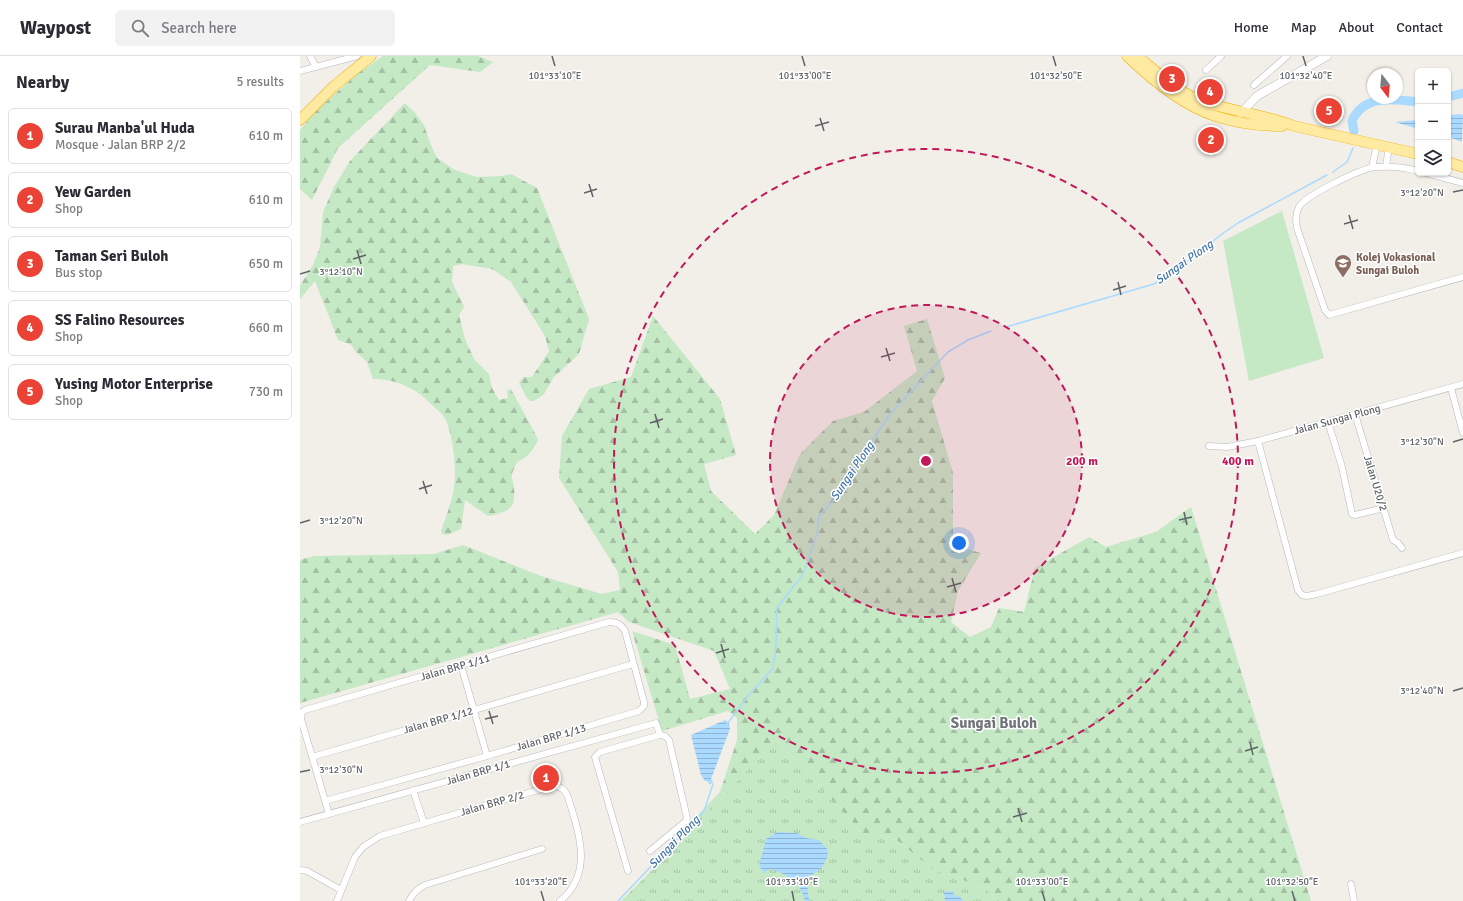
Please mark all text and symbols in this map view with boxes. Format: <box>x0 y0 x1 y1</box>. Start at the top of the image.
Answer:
search box <box>115 10 395 46</box>
text: Waypost <box>20 16 91 40</box>
icon: search <box>129 17 151 39</box>
text: Search here <box>161 19 237 37</box>
text: Home <box>1234 19 1269 36</box>
text: Map <box>1291 19 1316 36</box>
text: About <box>1338 19 1374 36</box>
text: Contact <box>1396 19 1443 36</box>
pin: 3 <box>1159 64 1185 94</box>
north arrow <box>1367 68 1403 104</box>
map controls <box>1415 68 1451 176</box>
button: + <box>1415 68 1451 104</box>
text: 101°33'10"E <box>528 70 582 82</box>
text: 101°33'00"E <box>778 70 832 82</box>
text: 101°32'50"E <box>1029 70 1083 82</box>
text: 101°32'40"E <box>1279 70 1333 82</box>
text: Nearby <box>16 72 69 93</box>
text: 5 results <box>236 74 284 90</box>
pin: 4 <box>1197 77 1223 107</box>
pin: 5 <box>1316 96 1342 126</box>
button: − <box>1415 104 1451 140</box>
text: Surau Manba'ul Huda <box>55 119 195 137</box>
pin: 2 <box>1198 125 1224 155</box>
text: 1 <box>26 128 34 144</box>
text: 610 m <box>249 128 283 144</box>
text: Mosque · Jalan BRP 2/2 <box>55 137 186 153</box>
button: layers <box>1415 140 1451 176</box>
text: Yew Garden <box>55 183 131 201</box>
text: 3°12'20"N <box>1400 187 1444 199</box>
text: 2 <box>26 192 34 208</box>
text: 610 m <box>249 192 283 208</box>
text: Shop <box>55 201 83 217</box>
water label: Sungai Plong <box>1152 236 1218 288</box>
text: Taman Seri Buloh <box>55 247 168 265</box>
place label: Kolej Vokasional Sungai Buloh <box>1356 251 1436 277</box>
school or university icon: Kolej Vokasional Sungai Buloh <box>1333 253 1353 278</box>
text: 3 <box>26 256 34 272</box>
text: 650 m <box>249 256 283 272</box>
text: Bus stop <box>55 265 102 281</box>
text: 3°12'10"N <box>319 266 363 278</box>
text: SS Falino Resources <box>55 311 184 329</box>
text: 4 <box>26 320 34 336</box>
text: 660 m <box>249 320 283 336</box>
text: Shop <box>55 329 83 345</box>
text: Yusing Motor Enterprise <box>55 375 213 393</box>
text: 5 <box>26 384 34 400</box>
text: 730 m <box>249 384 283 400</box>
text: Shop <box>55 393 83 409</box>
street label: Jalan Sungai Plong <box>1292 402 1382 437</box>
text: 3°12'30"N <box>1400 436 1444 448</box>
water label: Sungai Plong <box>827 438 878 503</box>
centre of rings <box>919 454 933 468</box>
text: 200 m <box>1066 454 1098 469</box>
text: 400 m <box>1222 454 1254 469</box>
street label: Jalan U20/2 <box>1361 454 1390 512</box>
text: 3°12'20"N <box>319 515 363 527</box>
your location <box>949 533 969 553</box>
street label: Jalan BRP 1/11 <box>419 651 492 684</box>
text: 3°12'40"N <box>1400 685 1444 697</box>
street label: Jalan BRP 1/12 <box>402 704 475 737</box>
district label: Sungai Buloh <box>951 714 1037 732</box>
street label: Jalan BRP 1/13 <box>515 721 588 754</box>
street label: Jalan BRP 1/1 <box>445 757 512 788</box>
pin: 1 <box>533 763 559 793</box>
text: 3°12'30"N <box>319 764 363 776</box>
street label: Jalan BRP 2/2 <box>459 788 526 819</box>
water label: Sungai Plong <box>646 812 704 872</box>
text: 101°33'20"E <box>514 876 568 888</box>
text: 101°33'10"E <box>765 876 819 888</box>
text: 101°33'00"E <box>1015 876 1069 888</box>
text: 101°32'50"E <box>1265 876 1319 888</box>

